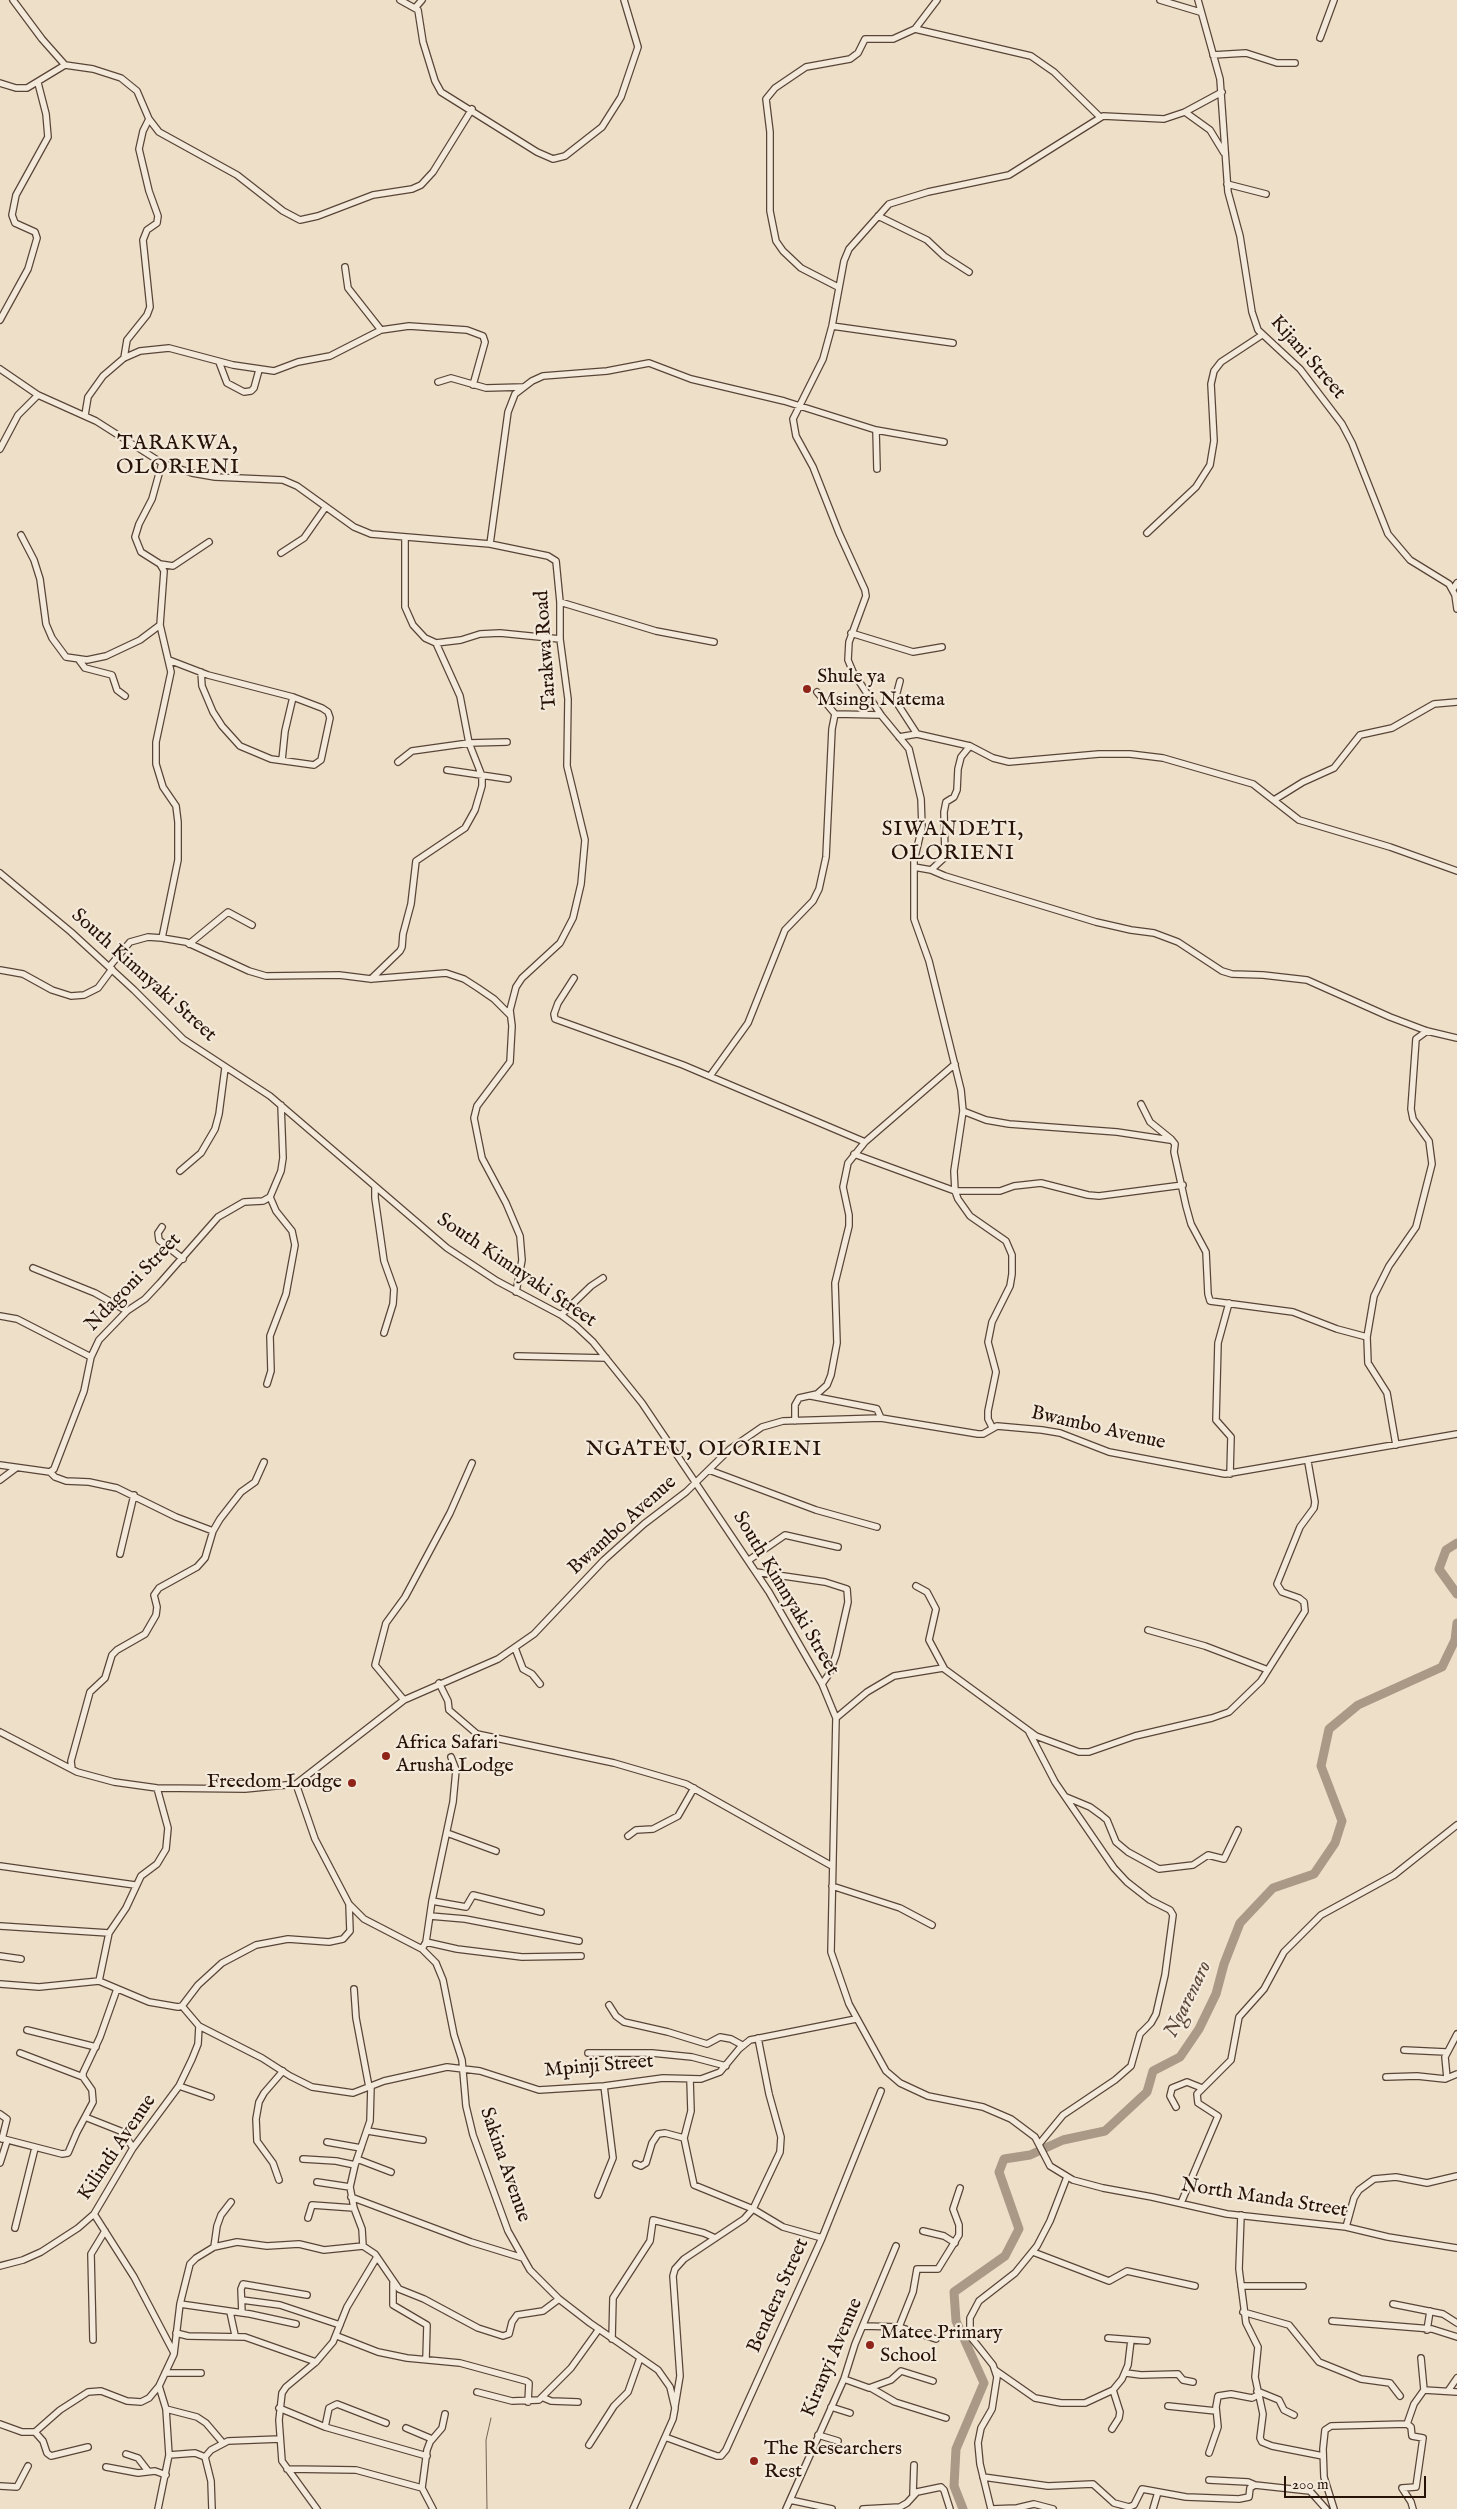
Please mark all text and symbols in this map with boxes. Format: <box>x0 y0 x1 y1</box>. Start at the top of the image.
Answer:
street label: Kijani Street <box>1264 311 1350 405</box>
district label: TARAKWA, OLORIENI <box>115 432 241 482</box>
street label: Tarakwa Road <box>531 590 563 710</box>
place label: Shule ya Msingi Natema <box>817 666 945 713</box>
marker: Shule ya Msingi Natema <box>801 683 813 695</box>
district label: SIWANDETI, OLORIENI <box>881 818 1025 868</box>
street label: South Kimnyaki Street <box>65 904 221 1048</box>
street label: South Kimnyaki Street <box>432 1209 600 1333</box>
street label: Ndagoni Street <box>81 1229 187 1337</box>
street label: Bwambo Avenue <box>1028 1402 1168 1456</box>
district label: NGATEU, OLORIENI <box>584 1438 824 1464</box>
street label: Bwambo Avenue <box>564 1471 682 1581</box>
street label: South Kimnyaki Street <box>726 1508 844 1680</box>
place label: Africa Safari Arusha Lodge <box>396 1732 514 1779</box>
marker: Africa Safari Arusha Lodge <box>380 1750 392 1762</box>
place label: Freedom Lodge <box>207 1771 342 1795</box>
marker: Freedom Lodge <box>346 1777 358 1789</box>
water label: Ngarenaro <box>1160 1958 1218 2042</box>
street label: Mpinji Street <box>543 2050 655 2084</box>
street label: Kilindi Avenue <box>74 2090 162 2206</box>
street label: Sakina Avenue <box>473 2104 535 2226</box>
street label: North Manda Street <box>1179 2174 1349 2224</box>
street label: Bendera Street <box>743 2235 815 2357</box>
street label: Kiranyi Avenue <box>797 2295 869 2421</box>
place label: Matee Primary School <box>880 2322 1003 2369</box>
marker: Matee Primary School <box>864 2339 876 2351</box>
place label: The Researchers Rest <box>764 2438 902 2485</box>
marker: The Researchers Rest <box>748 2455 760 2467</box>
scale bar <box>1287 2466 1430 2498</box>
text: 200 m <box>1292 2475 1329 2494</box>

